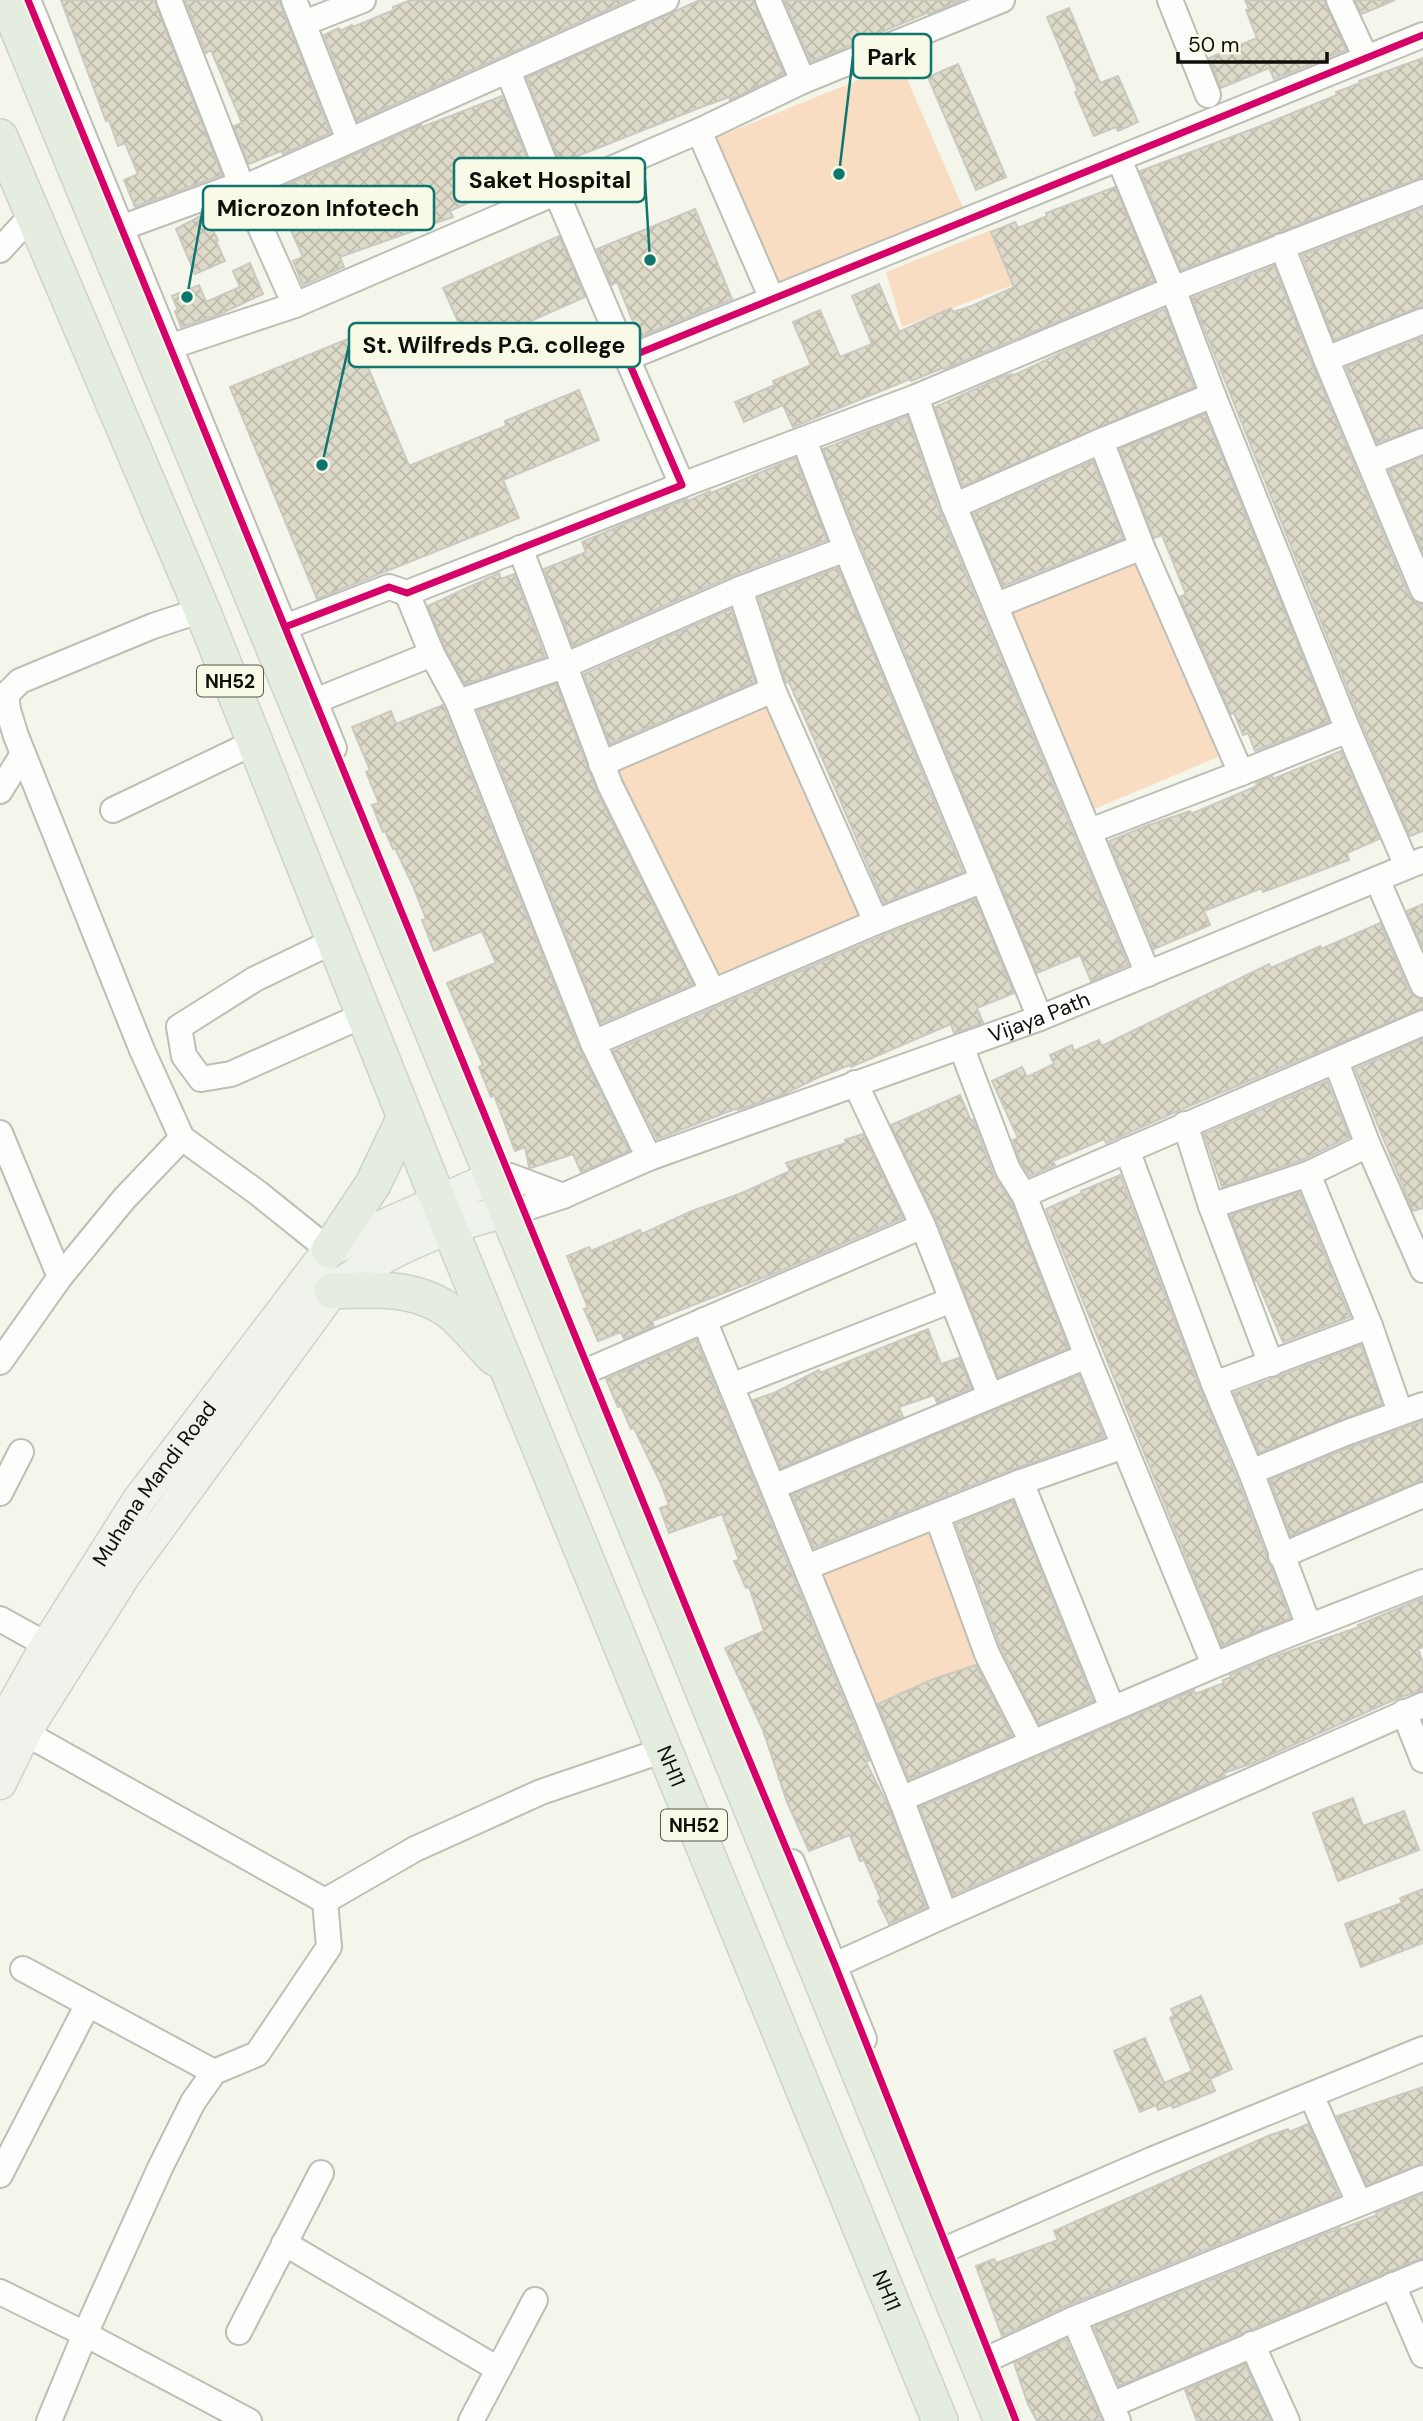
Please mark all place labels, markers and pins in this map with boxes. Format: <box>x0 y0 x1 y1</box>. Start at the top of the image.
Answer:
callout: Park <box>853 34 931 78</box>
callout: Saket Hospital <box>454 158 645 202</box>
callout: Microzon Infotech <box>203 186 434 230</box>
callout: St. Wilfreds P.G. college <box>349 323 640 367</box>

